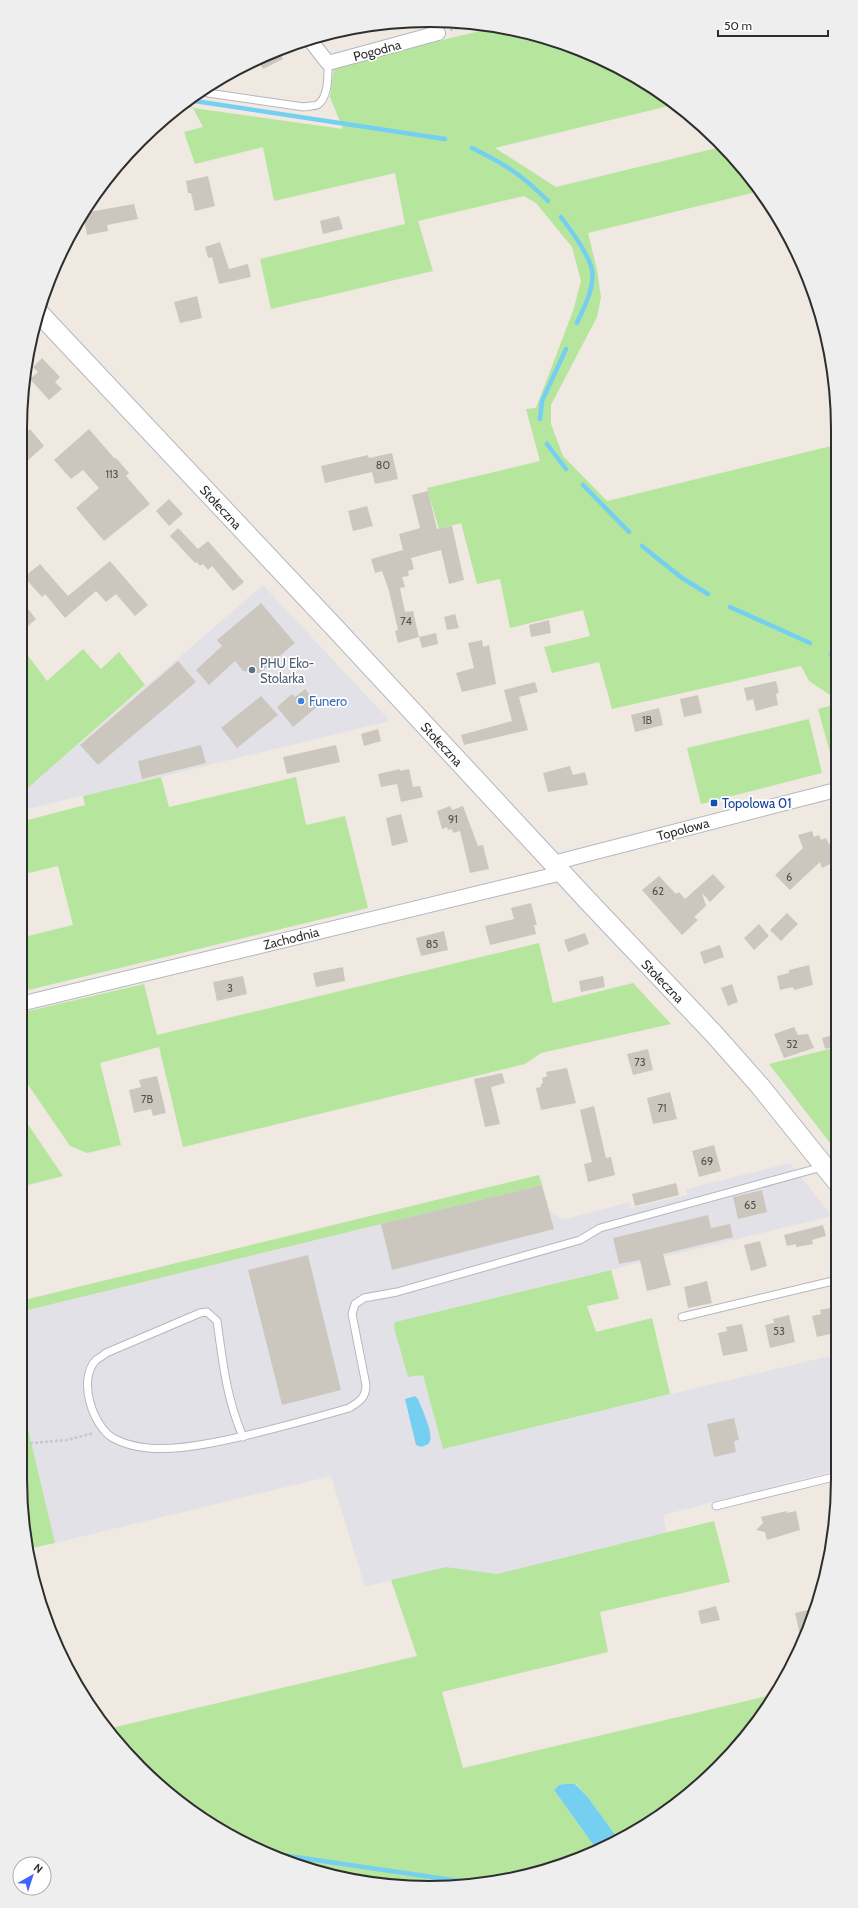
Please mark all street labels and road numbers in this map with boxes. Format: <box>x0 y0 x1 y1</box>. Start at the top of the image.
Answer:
street label: Pogodna <box>351 36 403 64</box>
street label: Stołeczna <box>197 482 246 533</box>
street label: Stołeczna <box>418 719 467 770</box>
street label: Topolowa <box>655 814 711 844</box>
street label: Zachodnia <box>261 923 321 953</box>
street label: Stołeczna <box>638 956 688 1007</box>

